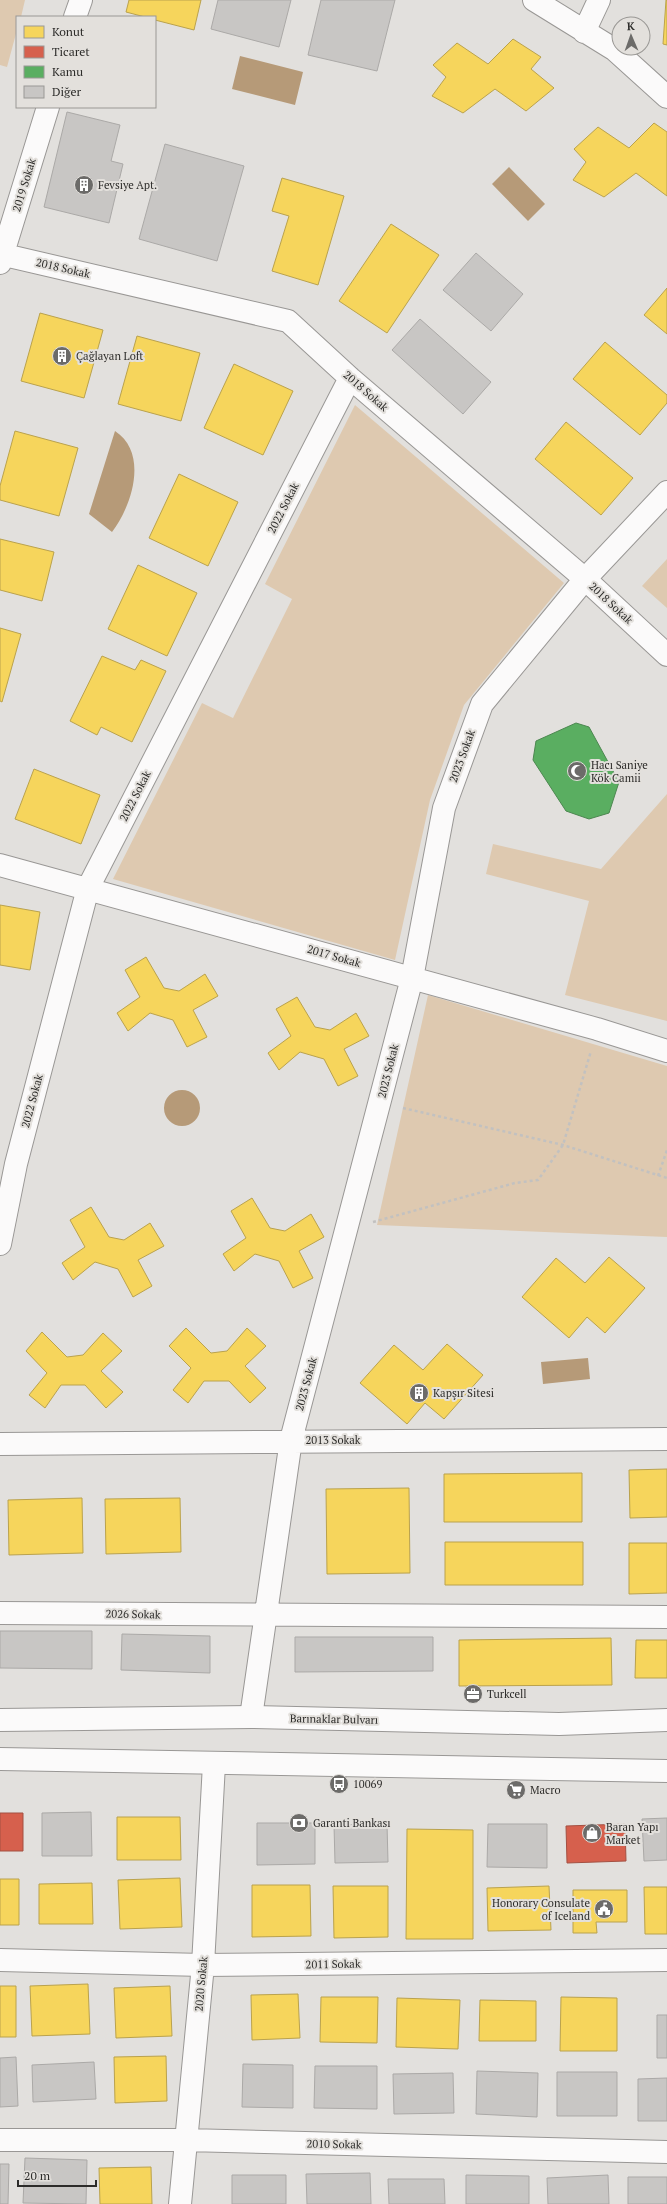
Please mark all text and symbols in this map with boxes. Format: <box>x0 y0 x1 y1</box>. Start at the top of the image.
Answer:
legend <box>16 16 156 108</box>
north arrow <box>611 16 651 56</box>
text: K <box>627 19 635 33</box>
text: Konut <box>52 24 85 39</box>
text: Ticaret <box>52 44 90 59</box>
text: Kamu <box>52 64 83 79</box>
text: Diğer <box>52 84 81 99</box>
street label: 2019 Sokak <box>9 156 39 213</box>
building icon: Fevsiye Apt. <box>73 174 95 196</box>
place label: Fevsiye Apt. <box>98 178 157 192</box>
street label: 2018 Sokak <box>35 255 92 281</box>
building icon: Çağlayan Loft <box>51 345 73 367</box>
place label: Çağlayan Loft <box>76 349 143 363</box>
street label: 2018 Sokak <box>341 368 392 415</box>
street label: 2022 Sokak <box>264 480 302 536</box>
street label: 2018 Sokak <box>586 579 636 627</box>
street label: 2023 Sokak <box>446 727 478 784</box>
place label: Hacı Saniye Kök Camii <box>591 758 648 785</box>
mosque icon: Hacı Saniye Kök Camii <box>566 760 588 782</box>
street label: 2022 Sokak <box>116 768 154 824</box>
street label: 2017 Sokak <box>306 942 363 970</box>
street label: 2023 Sokak <box>375 1042 402 1099</box>
street label: 2022 Sokak <box>18 1072 46 1129</box>
street label: 2023 Sokak <box>292 1355 320 1412</box>
building icon: Kapşır Sitesi <box>408 1382 430 1404</box>
place label: Kapşır Sitesi <box>433 1386 494 1400</box>
street label: 2013 Sokak <box>305 1433 361 1447</box>
street label: 2026 Sokak <box>105 1607 161 1621</box>
office icon: Turkcell <box>462 1683 484 1705</box>
place label: Turkcell <box>487 1687 527 1701</box>
street label: Barınaklar Bulvarı <box>290 1711 378 1727</box>
bus stop icon: 10069 <box>328 1773 350 1795</box>
place label: 10069 <box>353 1777 382 1791</box>
supermarket icon: Macro <box>505 1779 527 1801</box>
place label: Macro <box>530 1783 561 1797</box>
bank icon: Garanti Bankası <box>288 1812 310 1834</box>
place label: Garanti Bankası <box>313 1816 391 1830</box>
place label: Baran Yapı Market <box>606 1820 659 1847</box>
shop icon: Baran Yapı Market <box>581 1822 603 1844</box>
place label: Honorary Consulate of Iceland <box>492 1896 590 1923</box>
public building icon: Honorary Consulate of Iceland <box>593 1898 615 1920</box>
street label: 2020 Sokak <box>192 1956 210 2012</box>
street label: 2011 Sokak <box>305 1957 361 1971</box>
street label: 2010 Sokak <box>306 2137 362 2151</box>
scale bar <box>18 2162 96 2188</box>
text: 20 m <box>24 2168 51 2183</box>

